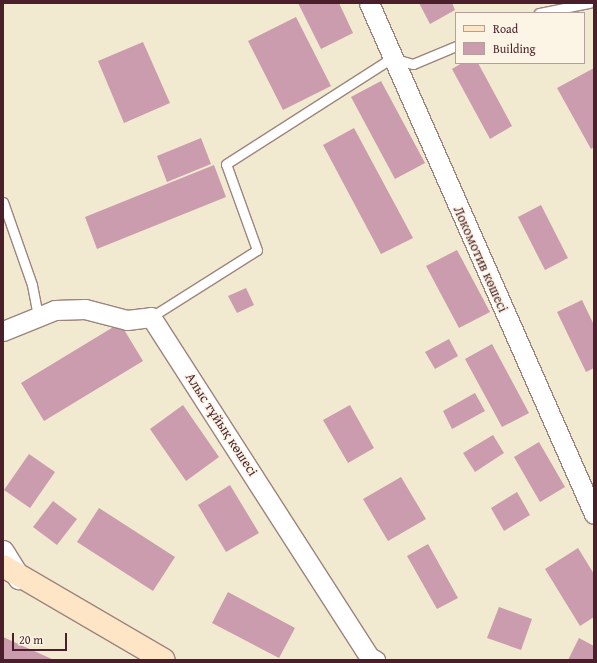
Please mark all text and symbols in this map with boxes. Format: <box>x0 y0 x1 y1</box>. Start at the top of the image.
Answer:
legend <box>455 12 585 64</box>
text: Road <box>493 20 518 37</box>
text: Building <box>493 40 536 57</box>
street label: Локомотив көшесі <box>450 203 512 315</box>
street label: Алыс тұйық көшесі <box>182 369 262 479</box>
scale bar <box>14 625 69 651</box>
text: 20 m <box>19 631 43 648</box>

